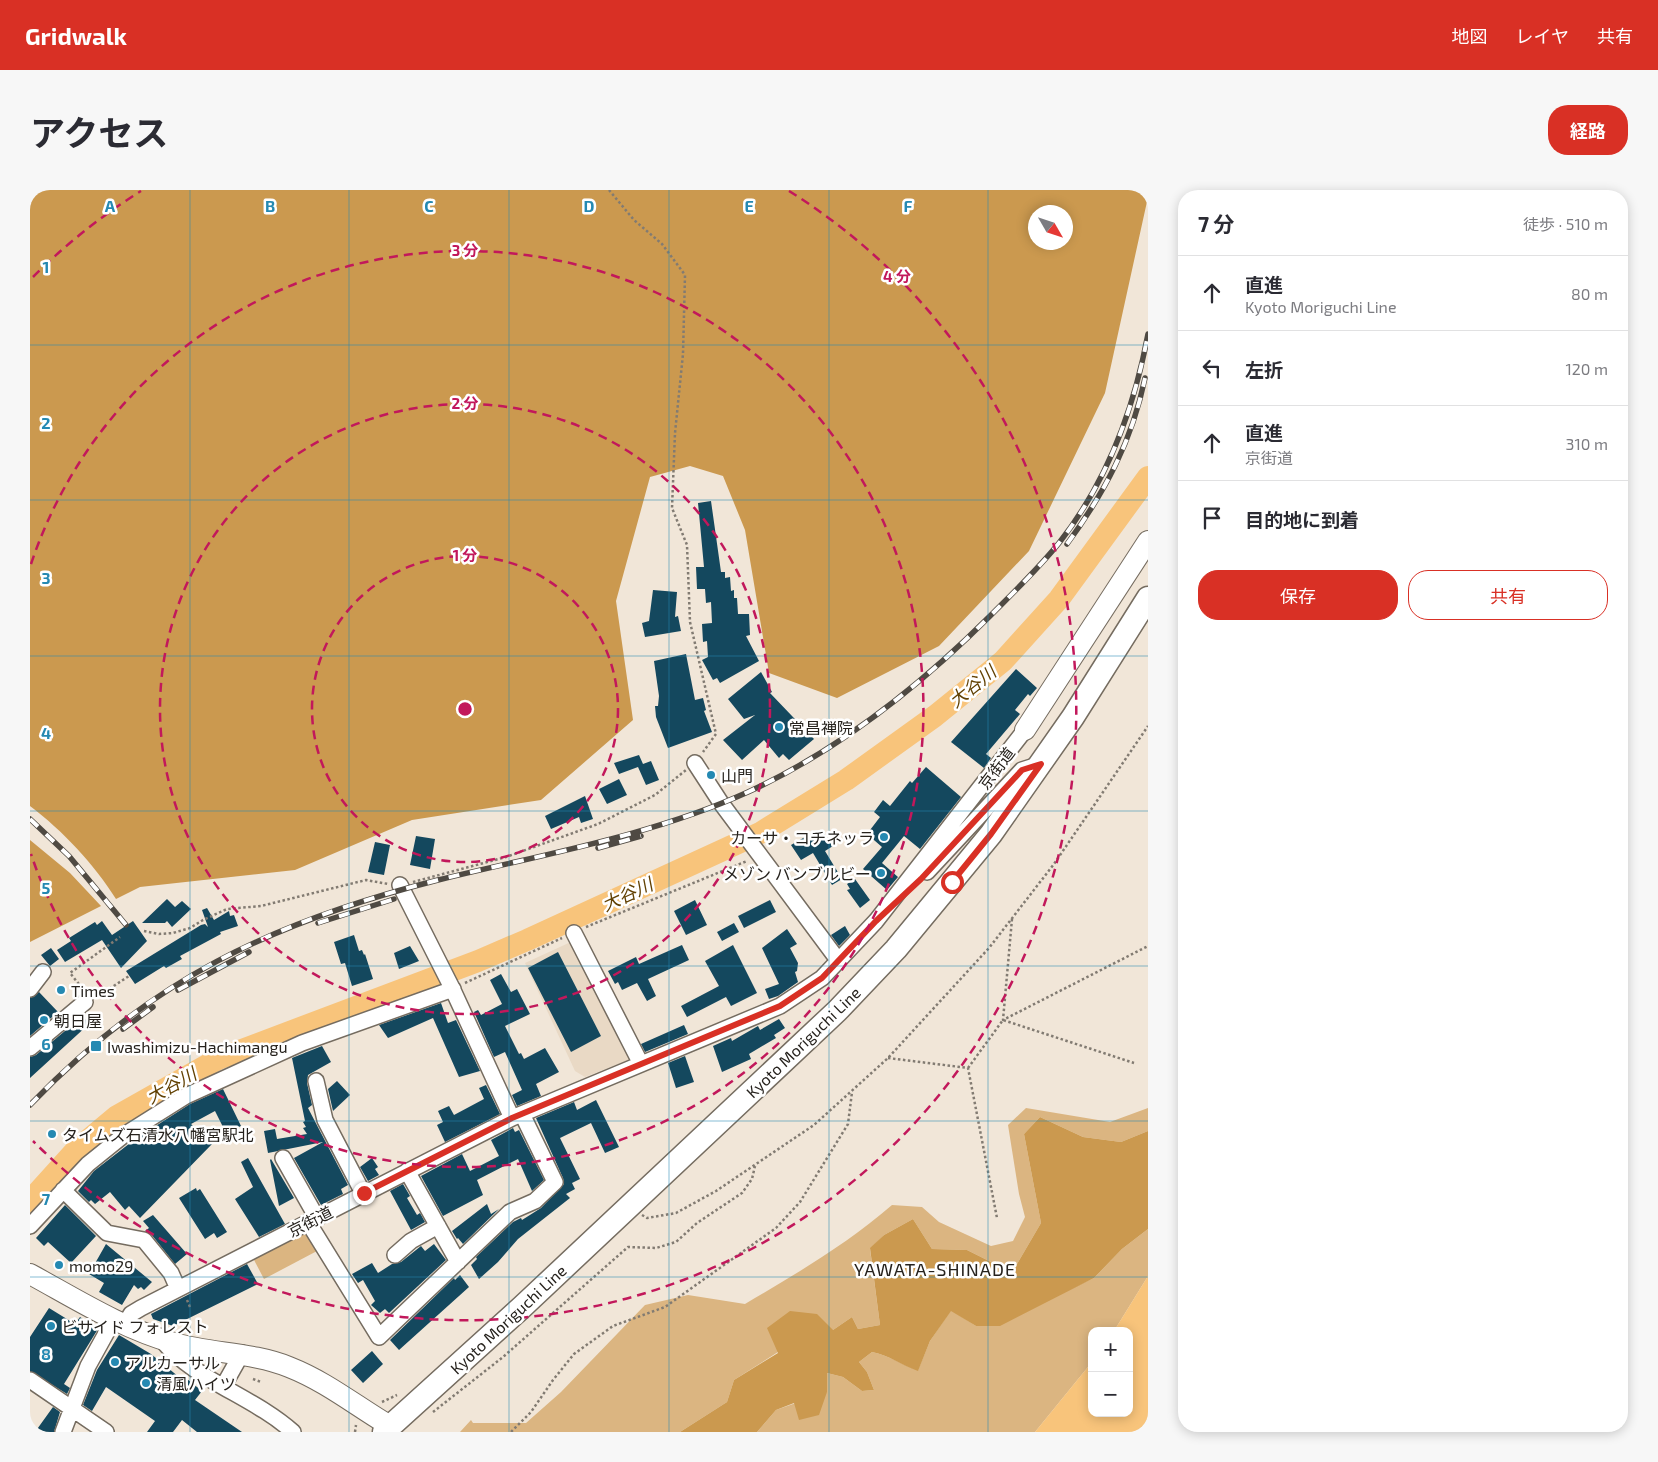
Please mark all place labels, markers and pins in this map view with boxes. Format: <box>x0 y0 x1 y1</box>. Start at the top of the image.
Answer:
centre of rings <box>456 700 474 718</box>
place label: 常昌禅院 <box>789 718 853 737</box>
marker: 常昌禅院 <box>773 721 785 733</box>
place label: 山門 <box>721 766 753 785</box>
marker: 山門 <box>705 769 717 781</box>
place label: カーサ・コチネッラ <box>730 828 874 847</box>
marker: カーサ・コチネッラ <box>878 831 890 843</box>
place label: メゾン バンブルビー <box>723 864 871 883</box>
marker: メゾン バンブルビー <box>875 867 887 879</box>
place label: Times <box>71 981 115 1000</box>
marker: Times <box>55 984 67 996</box>
place label: 朝日屋 <box>54 1011 102 1030</box>
marker: 朝日屋 <box>38 1014 50 1026</box>
place label: Iwashimizu-Hachimangu <box>107 1037 288 1056</box>
marker: Iwashimizu-Hachimangu <box>89 1039 103 1053</box>
place label: タイムズ石清水八幡宮駅北 <box>62 1125 254 1144</box>
marker: タイムズ石清水八幡宮駅北 <box>46 1128 58 1140</box>
place label: momo29 <box>69 1256 133 1275</box>
marker: momo29 <box>53 1259 65 1271</box>
place label: ビサイド フォレスト <box>61 1317 209 1336</box>
marker: ビサイド フォレスト <box>45 1320 57 1332</box>
place label: アルカーサル <box>125 1353 220 1372</box>
marker: アルカーサル <box>109 1356 121 1368</box>
place label: 清風ハイツ <box>156 1374 236 1393</box>
marker: 清風ハイツ <box>140 1377 152 1389</box>

